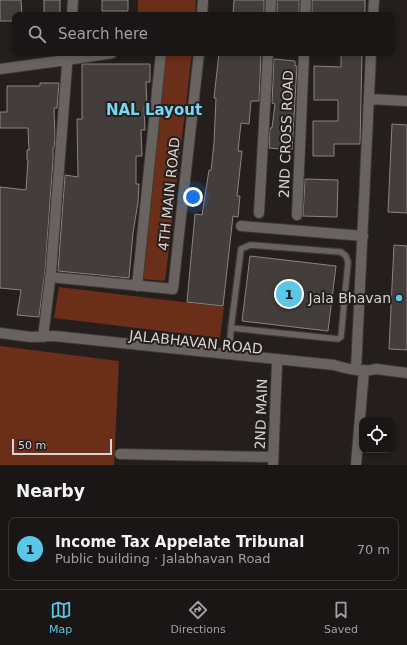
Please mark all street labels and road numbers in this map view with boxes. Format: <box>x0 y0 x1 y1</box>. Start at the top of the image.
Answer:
street label: 2ND CROSS ROAD <box>276 70 296 198</box>
street label: 4TH MAIN ROAD <box>155 136 183 252</box>
street label: JALABHAVAN ROAD <box>128 327 263 357</box>
street label: 2ND MAIN <box>252 378 270 450</box>

